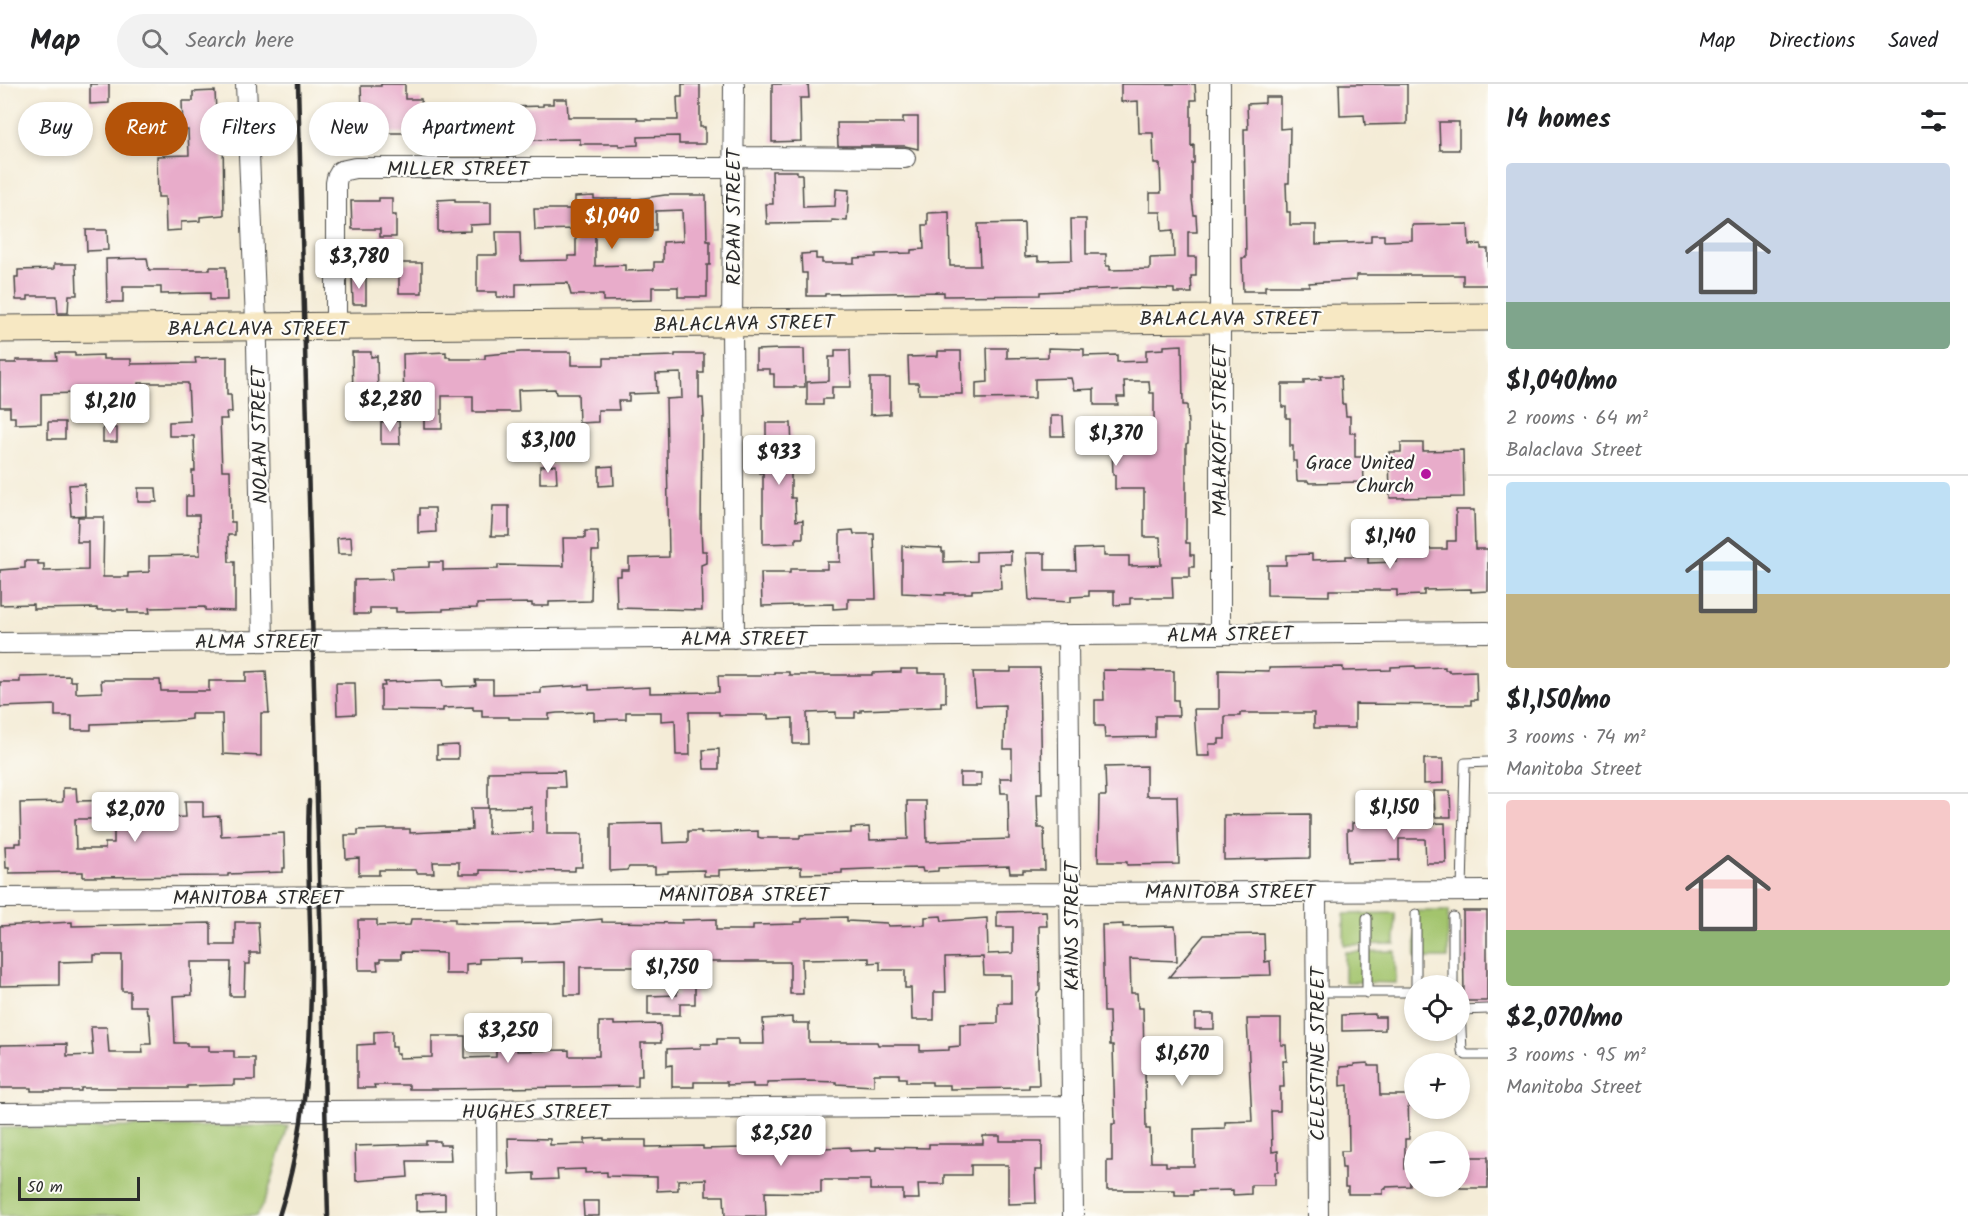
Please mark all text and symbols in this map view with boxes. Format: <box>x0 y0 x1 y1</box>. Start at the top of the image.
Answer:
search box <box>117 14 537 68</box>
text: Map <box>30 19 81 64</box>
text: Search here <box>186 24 294 59</box>
icon: search <box>138 25 171 58</box>
text: Map <box>1699 25 1735 58</box>
text: Directions <box>1768 25 1855 58</box>
text: Saved <box>1888 25 1938 58</box>
text: 14 homes <box>1506 99 1611 141</box>
chip: Buy <box>18 102 93 156</box>
chip: Rent <box>105 102 188 156</box>
chip: Filters <box>200 102 297 156</box>
chip: New <box>309 102 389 156</box>
chip: Apartment <box>401 102 536 156</box>
icon: filters <box>1917 104 1950 137</box>
street label: REDAN STREET <box>719 146 751 286</box>
street label: MILLER STREET <box>387 154 531 186</box>
pin: $1,040 <box>563 199 661 250</box>
text: $1,040 <box>585 202 639 234</box>
icon: home <box>1674 202 1782 310</box>
pin: $3,780 <box>310 239 408 290</box>
text: $3,780 <box>329 242 389 274</box>
street label: BALACLAVA STREET <box>1140 304 1323 336</box>
street label: BALACLAVA STREET <box>653 307 837 343</box>
street label: BALACLAVA STREET <box>168 314 351 346</box>
street label: MALAKOFF STREET <box>1205 343 1237 517</box>
text: $1,040/mo <box>1506 361 1617 403</box>
street label: NOLAN STREET <box>244 364 278 504</box>
pin: $2,280 <box>341 382 439 433</box>
pin: $1,210 <box>61 384 159 435</box>
text: $2,280 <box>359 385 421 417</box>
text: $1,210 <box>84 387 136 419</box>
text: 2 rooms · 64 m² <box>1506 403 1648 435</box>
pin: $1,370 <box>1067 416 1165 467</box>
text: $1,370 <box>1089 419 1143 451</box>
pin: $3,100 <box>499 423 597 474</box>
text: $3,100 <box>521 426 575 458</box>
pin: $933 <box>743 435 815 486</box>
text: Balaclava Street <box>1506 435 1642 467</box>
text: $933 <box>757 438 801 470</box>
place label: Grace United Church <box>1306 448 1415 503</box>
marker: Grace United Church <box>1419 467 1433 481</box>
pin: $1,140 <box>1341 519 1439 570</box>
icon: home <box>1674 521 1782 629</box>
text: $1,140 <box>1365 522 1415 554</box>
street label: ALMA STREET <box>1167 619 1296 653</box>
street label: ALMA STREET <box>681 624 809 656</box>
street label: ALMA STREET <box>195 627 323 659</box>
text: $1,150/mo <box>1506 680 1611 722</box>
text: 3 rooms · 74 m² <box>1506 722 1646 754</box>
text: Manitoba Street <box>1506 754 1642 786</box>
pin: $1,150 <box>1345 790 1443 841</box>
pin: $2,070 <box>86 792 184 843</box>
text: $1,150 <box>1369 793 1419 825</box>
text: $2,070 <box>106 795 164 827</box>
icon: home <box>1674 839 1782 947</box>
street label: KAINS STREET <box>1057 859 1089 991</box>
street label: MANITOBA STREET <box>1145 877 1318 909</box>
street label: MANITOBA STREET <box>659 880 832 912</box>
street label: MANITOBA STREET <box>173 883 346 915</box>
pin: $1,750 <box>623 950 721 1001</box>
text: $1,750 <box>646 953 698 985</box>
street label: CELESTINE STREET <box>1303 965 1335 1141</box>
map controls <box>1404 975 1470 1197</box>
button: locate <box>1404 975 1470 1041</box>
text: $2,070/mo <box>1506 998 1623 1040</box>
pin: $3,250 <box>459 1013 557 1064</box>
text: $3,250 <box>478 1016 538 1048</box>
pin: $1,670 <box>1133 1036 1231 1087</box>
text: $1,670 <box>1155 1039 1209 1071</box>
text: 3 rooms · 95 m² <box>1506 1040 1646 1072</box>
button: + <box>1404 1053 1470 1119</box>
text: Manitoba Street <box>1506 1072 1642 1104</box>
street label: HUGHES STREET <box>462 1097 613 1129</box>
pin: $2,520 <box>732 1116 830 1167</box>
text: $2,520 <box>751 1119 811 1151</box>
button: − <box>1404 1131 1470 1197</box>
scale bar <box>18 1174 140 1202</box>
text: 50 m <box>27 1175 63 1200</box>

